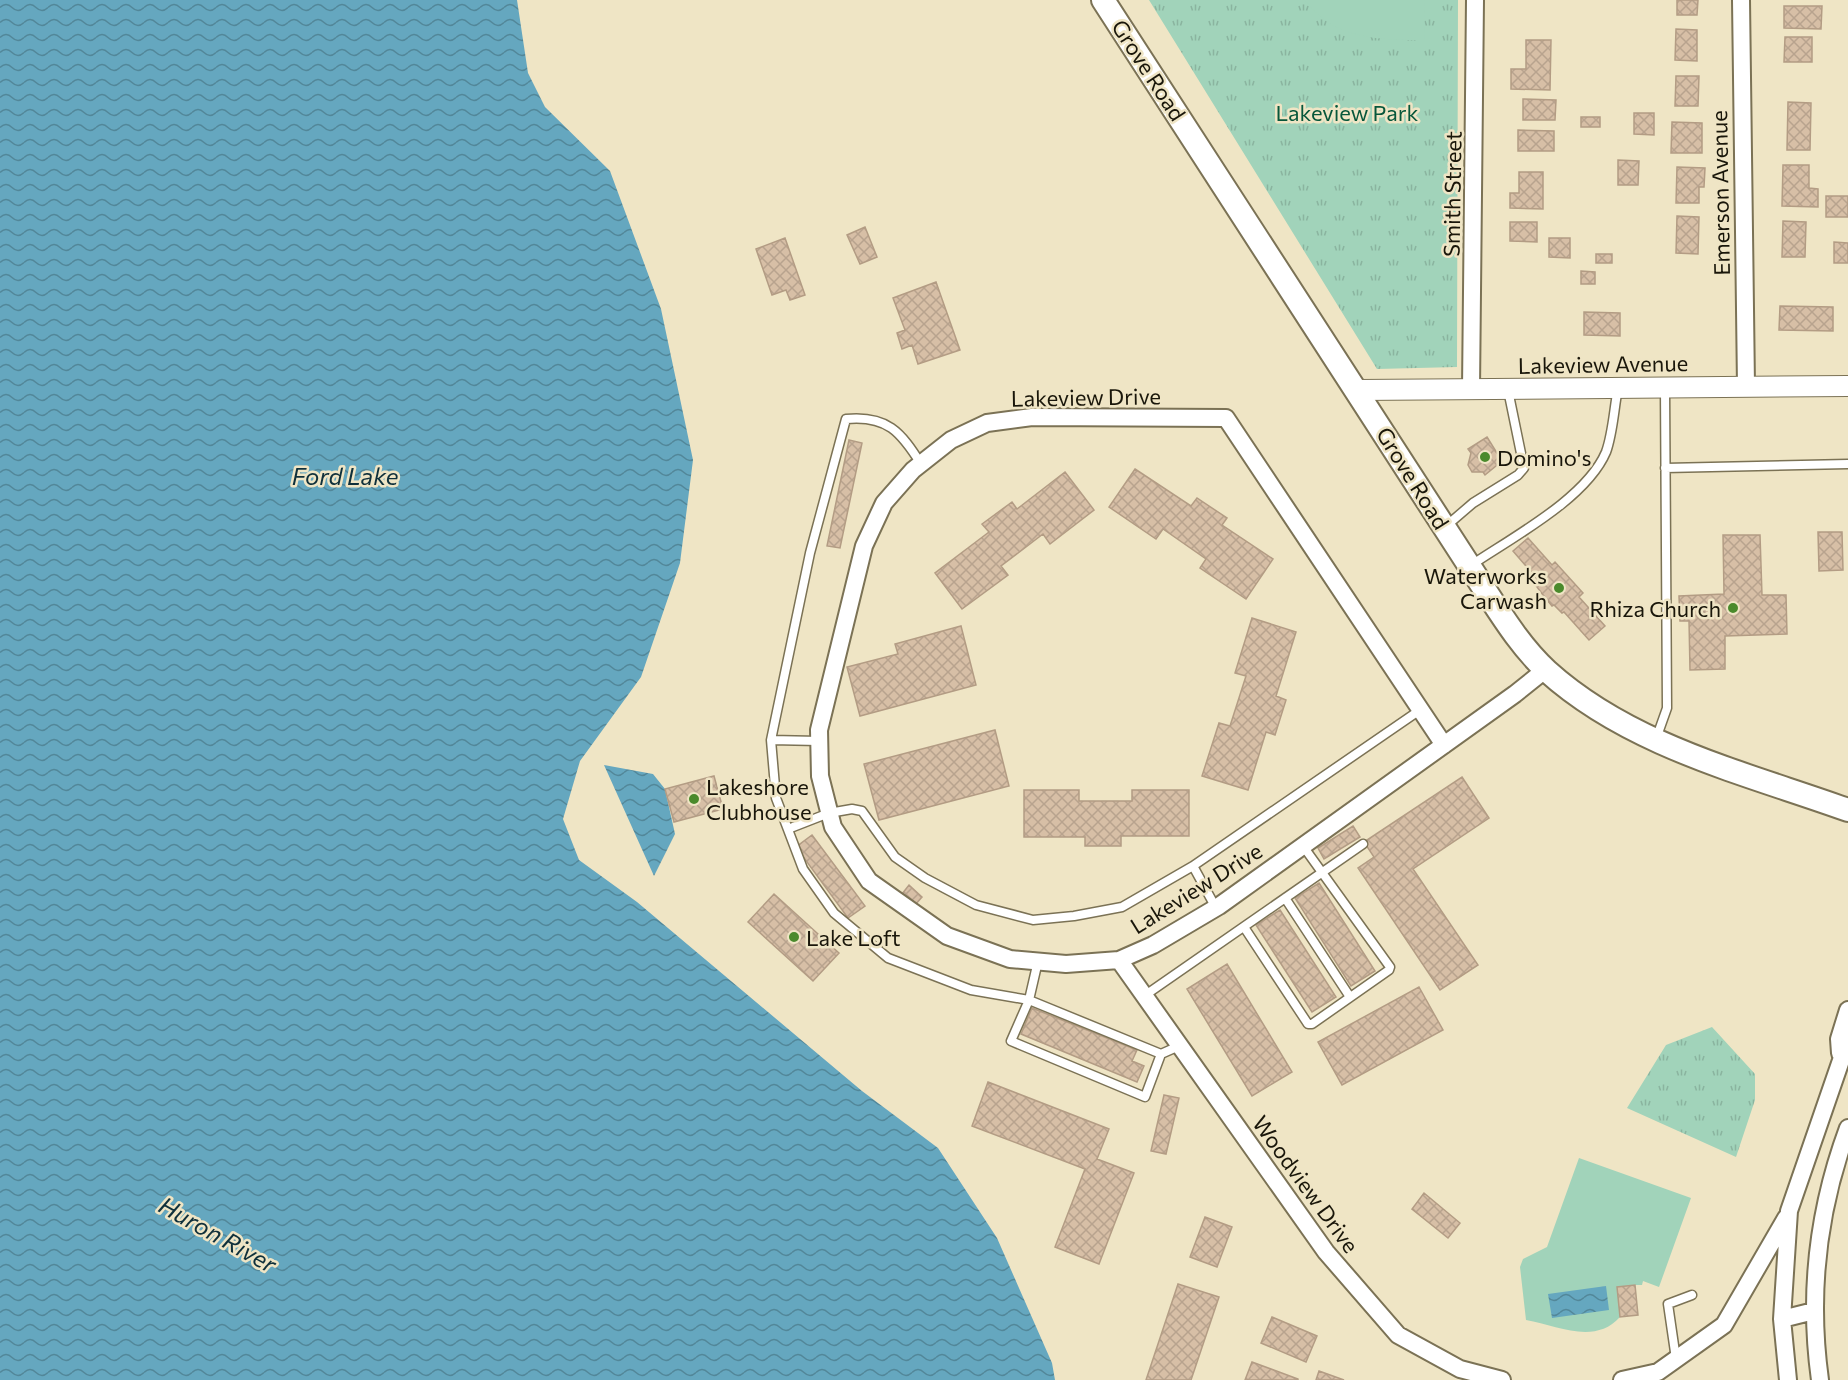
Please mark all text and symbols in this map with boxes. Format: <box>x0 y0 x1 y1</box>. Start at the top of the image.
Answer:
street label: Grove Road <box>1106 14 1192 126</box>
park label: Lakeview Park <box>1276 99 1419 126</box>
street label: Emerson Avenue <box>1705 110 1735 276</box>
street label: Smith Street <box>1437 131 1467 257</box>
street label: Lakeview Avenue <box>1518 349 1688 379</box>
street label: Lakeview Drive <box>1011 382 1161 412</box>
street label: Grove Road <box>1371 422 1455 534</box>
place label: Domino's <box>1497 444 1591 471</box>
marker: Domino's <box>1478 450 1492 464</box>
water label: Ford Lake <box>292 461 399 490</box>
place label: Waterworks Carwash <box>1424 562 1547 614</box>
marker: Waterworks Carwash <box>1552 581 1566 595</box>
place label: Rhiza Church <box>1589 595 1721 622</box>
marker: Rhiza Church <box>1726 601 1740 615</box>
place label: Lakeshore Clubhouse <box>706 773 812 825</box>
marker: Lakeshore Clubhouse <box>687 792 701 806</box>
street label: Lakeview Drive <box>1125 837 1267 939</box>
place label: Lake Loft <box>806 924 901 951</box>
marker: Lake Loft <box>787 930 801 944</box>
street label: Woodview Drive <box>1247 1110 1365 1258</box>
water label: Huron River <box>154 1190 283 1279</box>

